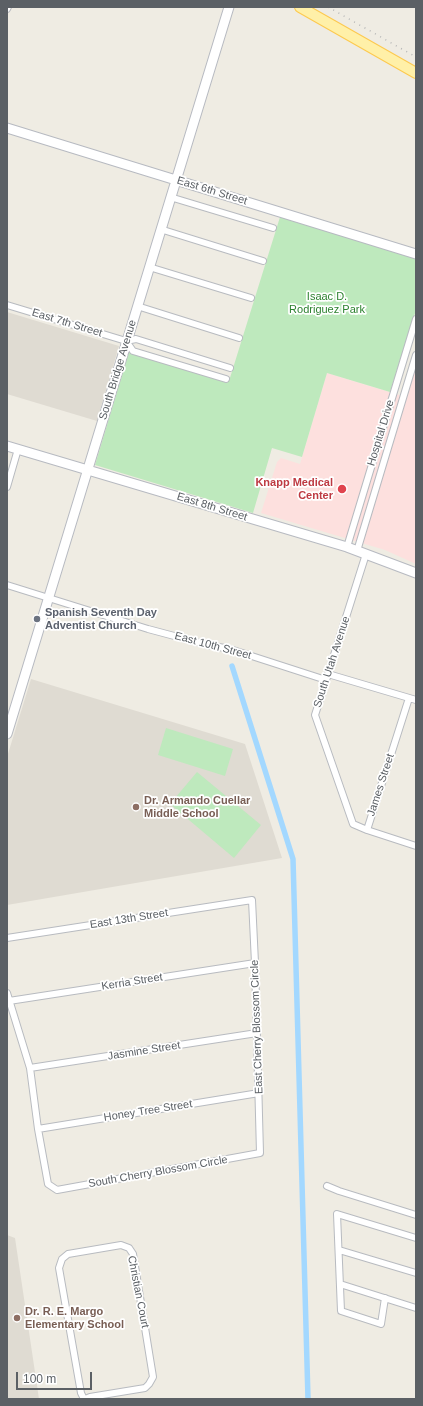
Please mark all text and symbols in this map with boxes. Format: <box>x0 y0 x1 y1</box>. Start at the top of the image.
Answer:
street label: East 6th Street <box>175 174 249 208</box>
park label: Isaac D. Rodriguez Park <box>289 290 365 316</box>
street label: East 7th Street <box>30 306 104 340</box>
street label: South Bridge Avenue <box>97 318 139 422</box>
street label: Hospital Drive <box>365 398 397 468</box>
place label: Knapp Medical Center <box>255 476 333 502</box>
marker: Knapp Medical Center <box>336 483 348 495</box>
street label: East 8th Street <box>175 490 249 524</box>
place label: Spanish Seventh Day Adventist Church <box>45 606 157 632</box>
marker: Spanish Seventh Day Adventist Church <box>32 614 42 624</box>
street label: South Utah Avenue <box>311 615 353 709</box>
street label: East 10th Street <box>173 629 253 663</box>
street label: James Street <box>365 752 397 818</box>
place label: Dr. Armando Cuellar Middle School <box>144 794 250 820</box>
marker: Dr. Armando Cuellar Middle School <box>131 802 141 812</box>
street label: East 13th Street <box>89 906 169 932</box>
street label: East Cherry Blossom Circle <box>248 960 266 1094</box>
street label: Kerria Street <box>100 971 164 993</box>
street label: Jasmine Street <box>107 1039 181 1063</box>
street label: Honey Tree Street <box>103 1097 193 1125</box>
street label: South Cherry Blossom Circle <box>87 1153 229 1191</box>
street label: Christian Court <box>125 1255 151 1329</box>
place label: Dr. R. E. Margo Elementary School <box>25 1305 124 1331</box>
marker: Dr. R. E. Margo Elementary School <box>12 1313 22 1323</box>
scale bar <box>18 1364 94 1390</box>
text: 100 m <box>23 1372 56 1386</box>

